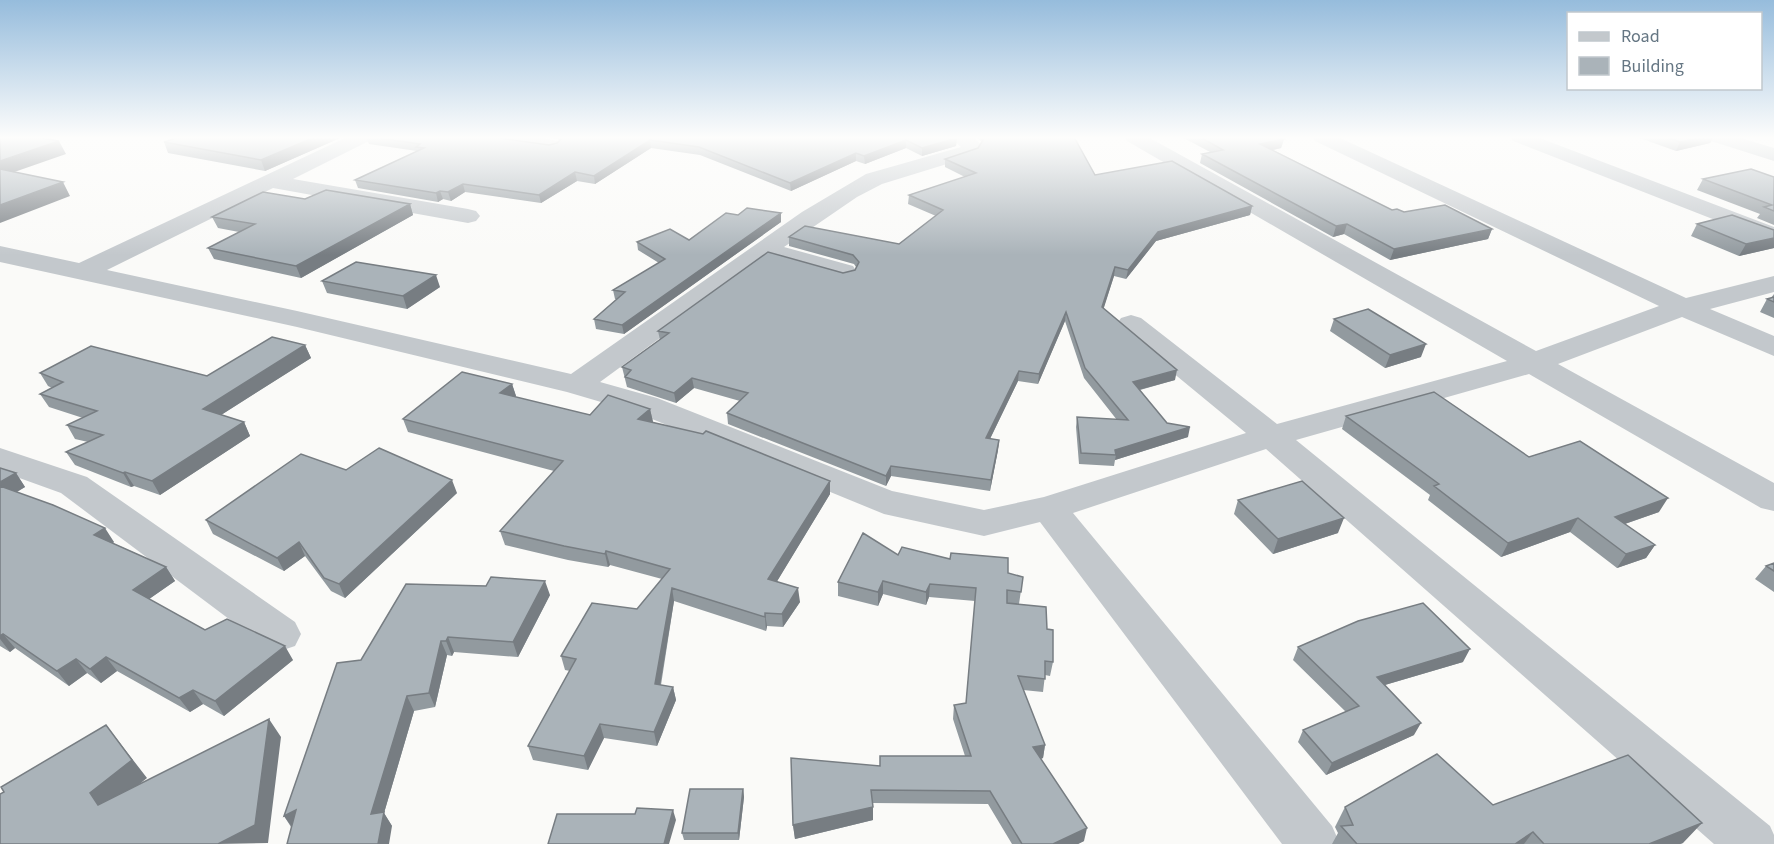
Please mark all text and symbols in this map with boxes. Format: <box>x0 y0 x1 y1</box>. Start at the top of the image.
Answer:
legend <box>1567 12 1762 90</box>
text: Road <box>1621 24 1660 49</box>
text: Building <box>1621 54 1684 79</box>

